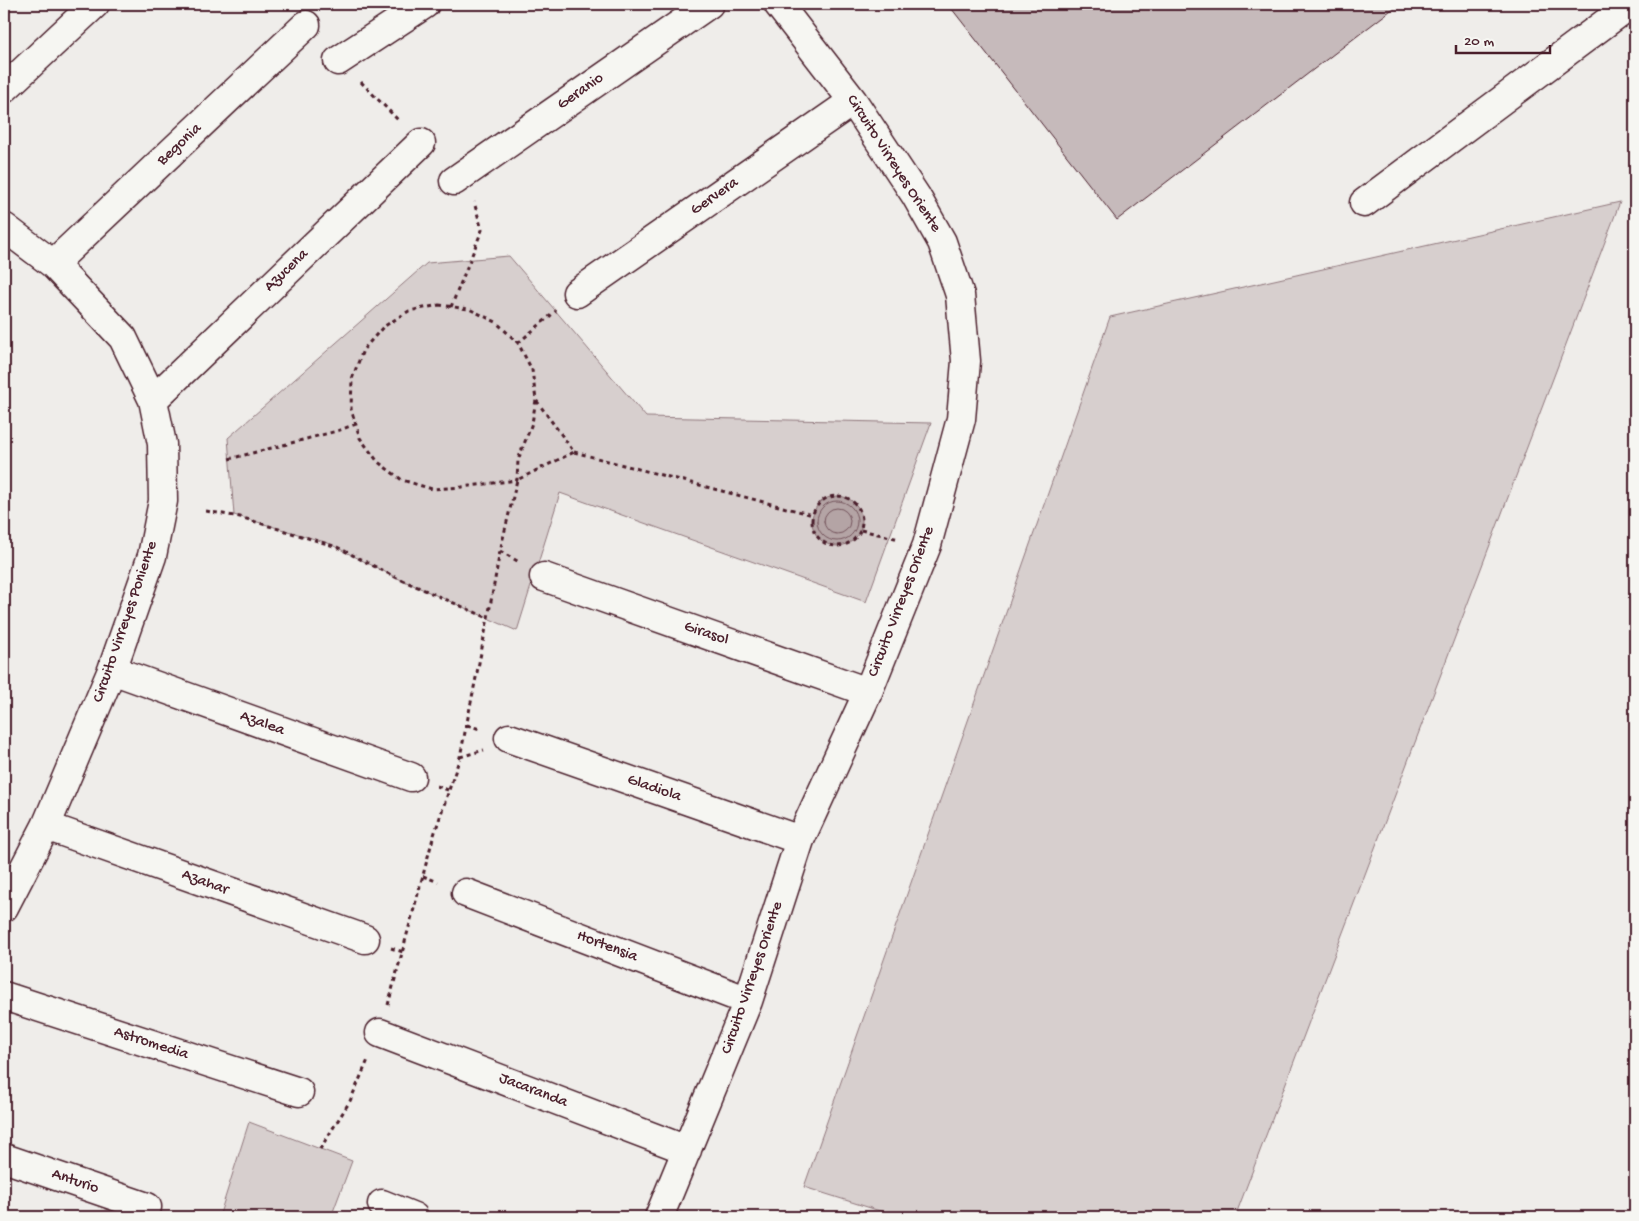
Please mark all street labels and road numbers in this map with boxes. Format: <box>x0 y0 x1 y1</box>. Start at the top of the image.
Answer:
street label: Geranio <box>554 69 608 115</box>
street label: Circuito Virreyes Oriente <box>841 92 945 237</box>
street label: Begonia <box>153 119 207 171</box>
street label: Gervera <box>687 173 743 220</box>
street label: Azucena <box>261 245 314 297</box>
street label: Circuito Virreyes Oriente <box>864 523 940 680</box>
street label: Circuito Virreyes Poniente <box>89 538 163 705</box>
street label: Girasol <box>681 618 731 650</box>
street label: Azalea <box>237 707 288 741</box>
street label: Gladiola <box>624 771 685 807</box>
street label: Azahar <box>179 866 232 901</box>
street label: Circuito Virreyes Oriente <box>718 899 788 1057</box>
street label: Hortensia <box>574 927 641 968</box>
street label: Astromedia <box>111 1023 192 1065</box>
street label: Jacaranda <box>496 1069 571 1113</box>
street label: Anturio <box>49 1165 101 1199</box>

